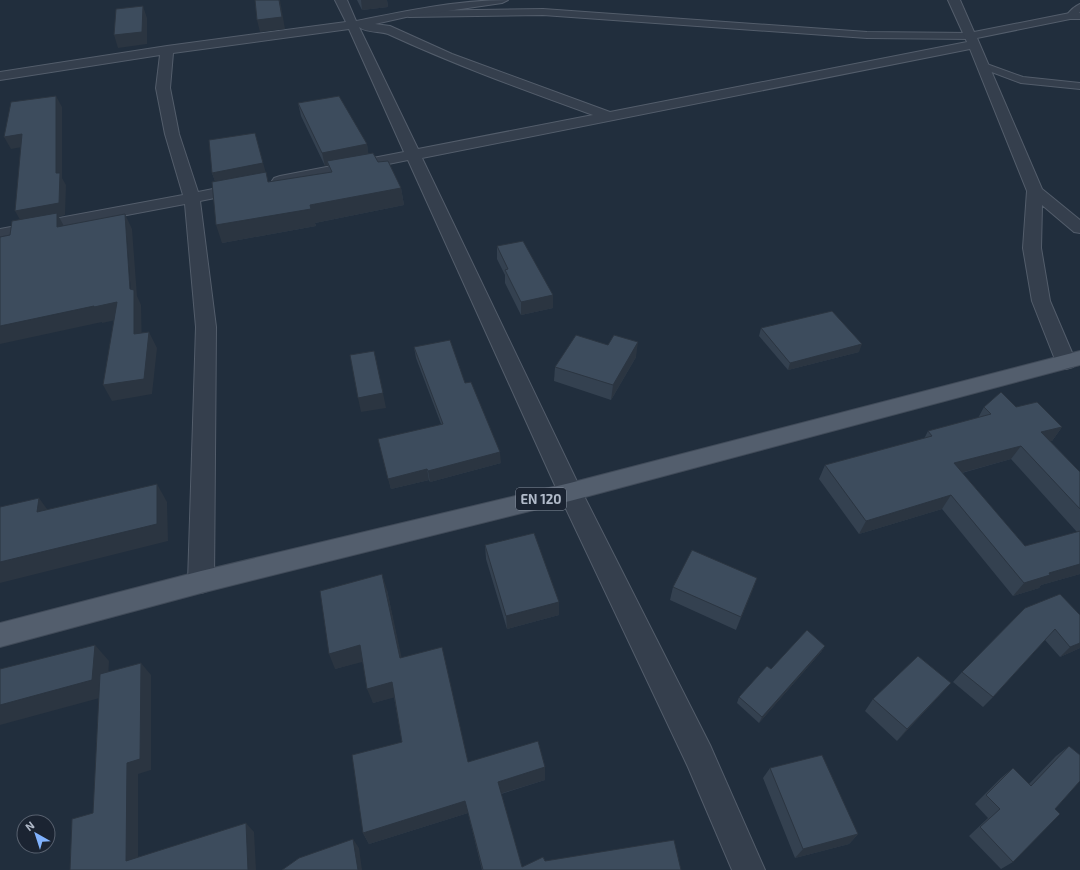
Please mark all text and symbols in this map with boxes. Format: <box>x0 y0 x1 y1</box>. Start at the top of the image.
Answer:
road number: EN 120 <box>516 488 566 510</box>
north arrow <box>16 814 56 854</box>
text: N <box>22 818 37 833</box>

